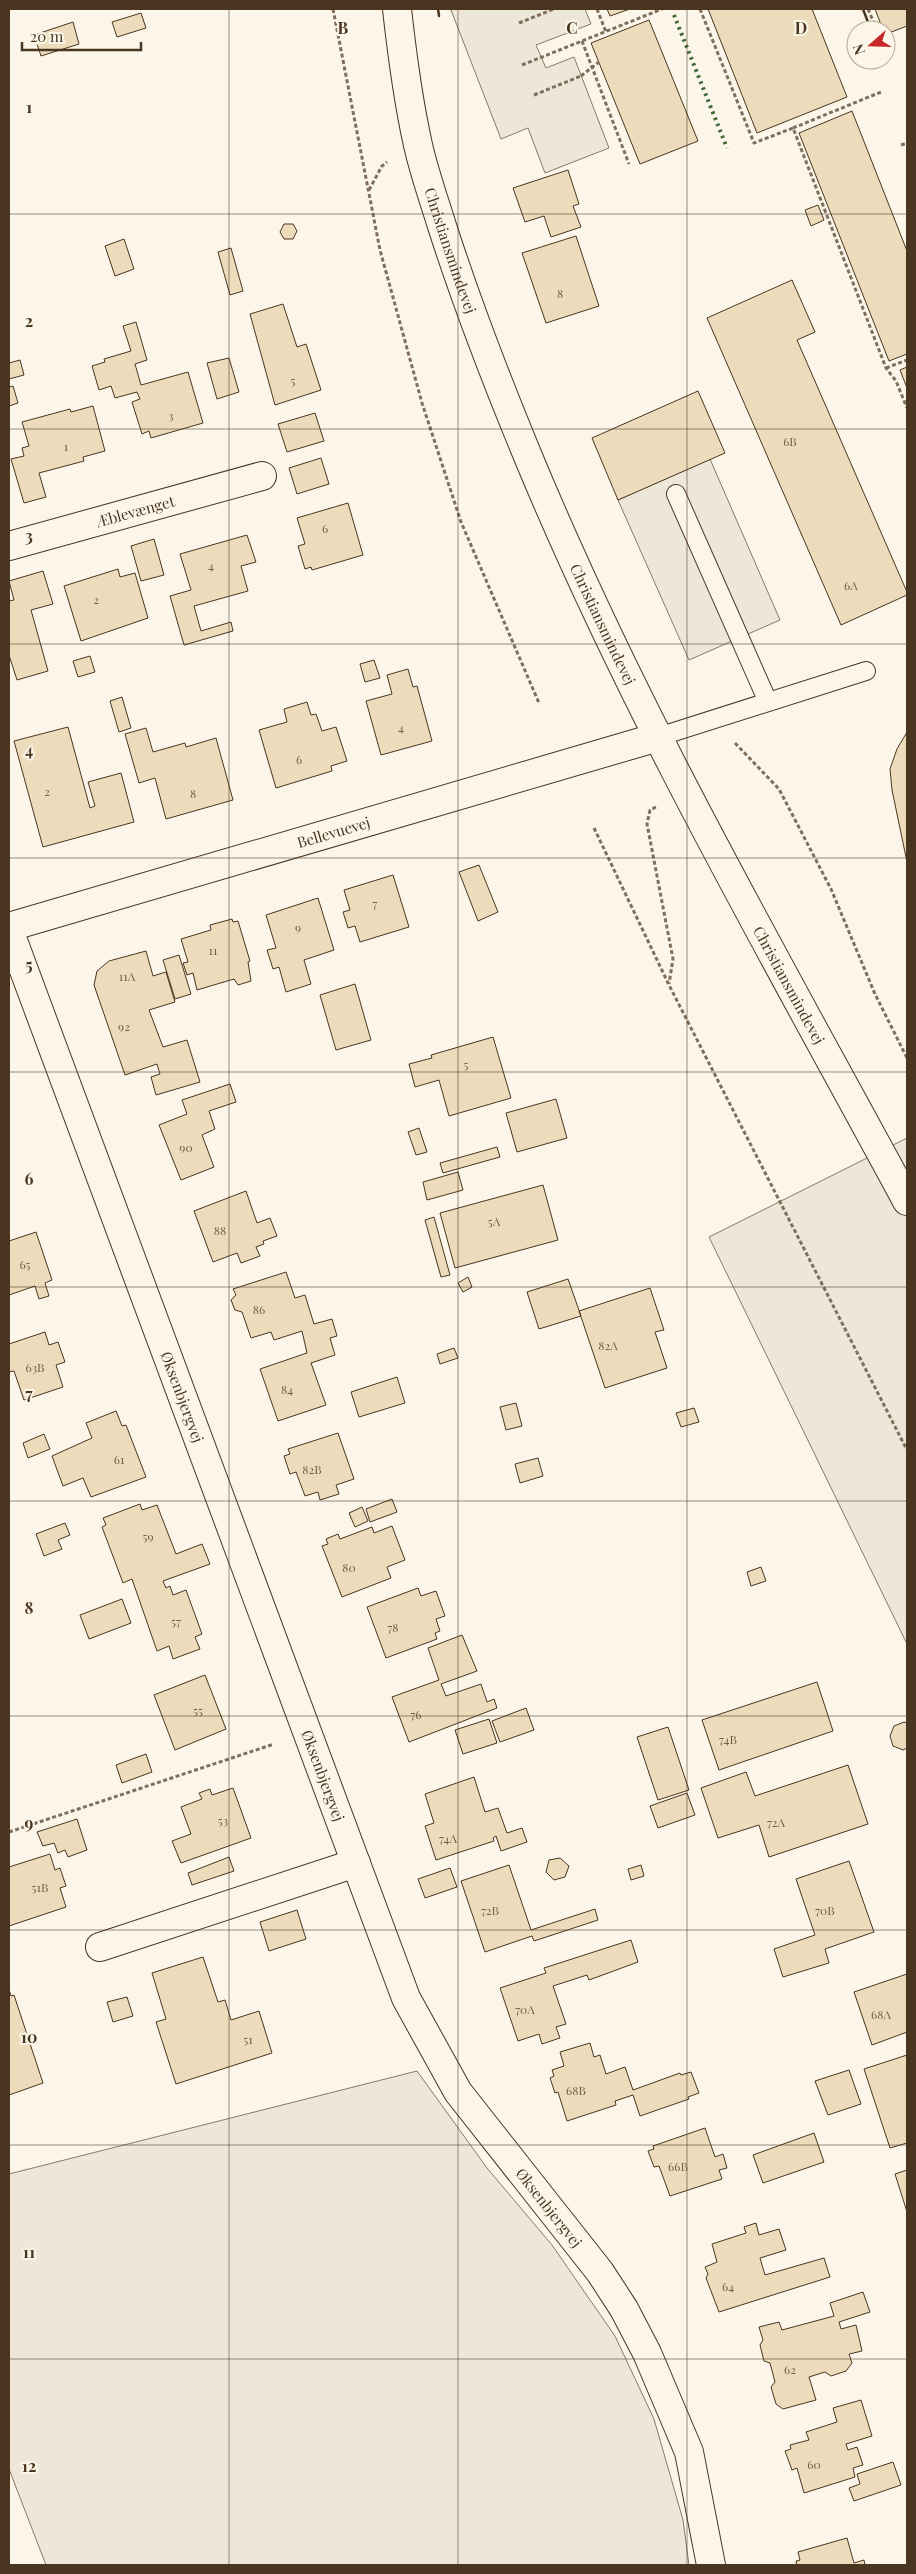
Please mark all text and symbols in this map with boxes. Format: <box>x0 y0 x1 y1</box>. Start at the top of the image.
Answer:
text: B <box>338 17 349 38</box>
text: C <box>566 17 578 38</box>
text: D <box>795 17 807 38</box>
scale bar <box>22 20 141 52</box>
north arrow <box>846 20 896 70</box>
text: 20 m <box>30 26 64 46</box>
text: N <box>848 42 869 58</box>
text: 1 <box>26 96 32 117</box>
street label: Christiansmindevej <box>420 185 481 316</box>
house number: 8 <box>557 285 563 301</box>
text: 2 <box>25 310 33 331</box>
house number: 5 <box>291 372 296 388</box>
house number: 3 <box>168 407 174 423</box>
house number: 6B <box>783 433 797 449</box>
house number: 1 <box>64 438 69 454</box>
street label: Æblevænget <box>93 490 177 532</box>
house number: 6 <box>322 520 328 536</box>
text: 3 <box>25 525 33 546</box>
house number: 4 <box>208 557 214 573</box>
street label: Christiansmindevej <box>566 560 640 688</box>
house number: 6A <box>844 577 858 593</box>
house number: 2 <box>93 591 99 607</box>
house number: 4 <box>398 719 404 735</box>
text: 4 <box>25 739 33 760</box>
house number: 6 <box>296 751 302 767</box>
house number: 2 <box>44 783 50 799</box>
house number: 8 <box>190 785 196 801</box>
street label: Bellevuevej <box>294 812 372 852</box>
house number: 7 <box>373 895 378 911</box>
house number: 9 <box>295 919 301 935</box>
street label: Christiansmindevej <box>749 922 829 1048</box>
house number: 11 <box>209 942 218 958</box>
text: 5 <box>25 954 33 975</box>
house number: 11A <box>119 968 136 984</box>
house number: 92 <box>118 1018 130 1034</box>
house number: 5 <box>464 1056 469 1072</box>
house number: 90 <box>179 1139 193 1155</box>
text: 6 <box>25 1168 34 1189</box>
house number: 5A <box>488 1213 501 1229</box>
house number: 88 <box>214 1222 226 1238</box>
house number: 65 <box>19 1256 31 1272</box>
house number: 86 <box>253 1301 265 1317</box>
house number: 82A <box>598 1337 618 1353</box>
street label: Øksenbjergvej <box>156 1348 209 1445</box>
house number: 63B <box>25 1359 45 1375</box>
house number: 84 <box>281 1381 293 1397</box>
text: 7 <box>25 1383 33 1404</box>
house number: 61 <box>114 1451 125 1467</box>
house number: 82B <box>302 1461 322 1477</box>
house number: 59 <box>142 1528 154 1544</box>
house number: 80 <box>342 1559 356 1575</box>
text: 8 <box>25 1597 34 1618</box>
house number: 57 <box>171 1613 181 1629</box>
house number: 78 <box>387 1619 399 1635</box>
house number: 55 <box>193 1702 203 1718</box>
house number: 76 <box>410 1706 422 1722</box>
street label: Øksenbjergvej <box>297 1727 349 1824</box>
house number: 74B <box>719 1731 737 1747</box>
text: 9 <box>25 1812 34 1833</box>
house number: 53 <box>218 1812 228 1828</box>
house number: 72A <box>767 1814 786 1830</box>
house number: 74A <box>439 1830 457 1846</box>
house number: 51B <box>32 1879 48 1895</box>
house number: 72B <box>481 1902 499 1918</box>
house number: 70B <box>815 1902 835 1918</box>
house number: 70A <box>515 2001 535 2017</box>
house number: 68A <box>871 2006 891 2022</box>
text: 10 <box>21 2026 37 2047</box>
house number: 51 <box>243 2031 253 2047</box>
house number: 68B <box>566 2082 586 2098</box>
house number: 66B <box>668 2158 688 2174</box>
street label: Øksenbjergvej <box>512 2164 587 2251</box>
text: 11 <box>23 2241 35 2262</box>
house number: 64 <box>722 2278 734 2294</box>
house number: 62 <box>784 2361 796 2377</box>
text: 12 <box>22 2455 36 2476</box>
house number: 60 <box>807 2456 821 2472</box>

